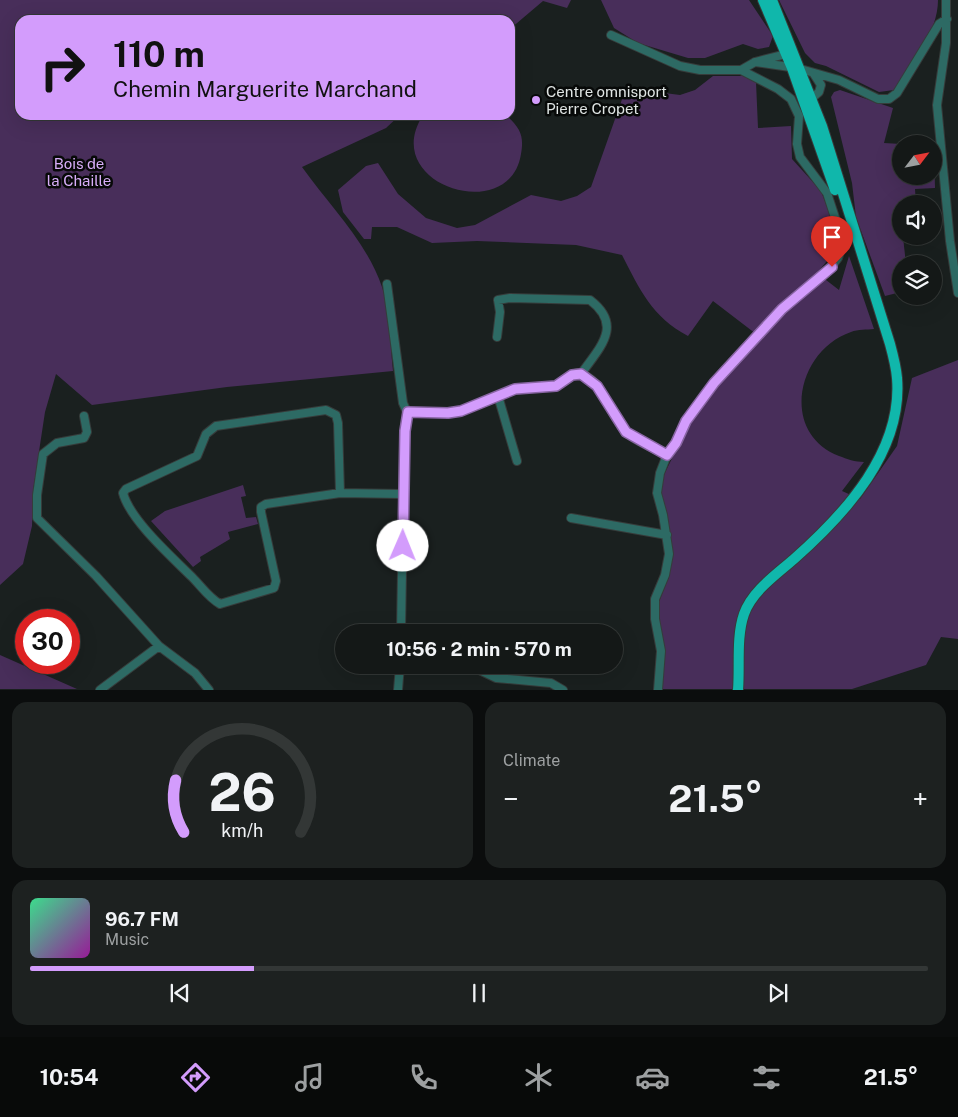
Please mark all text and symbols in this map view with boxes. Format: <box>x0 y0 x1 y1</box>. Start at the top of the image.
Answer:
text: 110 m <box>113 34 205 75</box>
icon: right <box>30 35 95 100</box>
text: Chemin Marguerite Marchand <box>113 76 417 102</box>
place label: Centre omnisport Pierre Cropet <box>546 83 667 117</box>
marker: Centre omnisport Pierre Cropet <box>530 94 542 106</box>
north arrow <box>892 135 942 185</box>
map controls <box>892 135 942 305</box>
park label: Bois de la Chaille <box>47 155 111 189</box>
button: sound <box>892 195 942 245</box>
pin <box>811 216 853 267</box>
icon: arrive <box>818 223 846 251</box>
button: layers <box>892 255 942 305</box>
position arrow <box>376 519 428 571</box>
speed limit sign: 30 <box>15 609 80 674</box>
text: 10:56 · 2 min · 570 m <box>386 638 572 660</box>
text: Climate <box>503 751 560 770</box>
text: 26 <box>209 762 276 823</box>
text: 21.5° <box>668 776 763 821</box>
text: − <box>503 782 519 815</box>
text: + <box>912 782 928 815</box>
text: km/h <box>221 820 264 841</box>
text: 96.7 FM <box>105 908 179 930</box>
text: Music <box>105 930 149 949</box>
icon: previous <box>166 979 194 1007</box>
icon: pause <box>465 979 493 1007</box>
icon: next <box>764 979 792 1007</box>
icon: directions <box>178 1060 213 1095</box>
icon: music <box>292 1060 327 1095</box>
icon: phone <box>406 1060 441 1095</box>
icon: climate <box>521 1060 556 1095</box>
icon: car <box>635 1060 670 1095</box>
icon: filters <box>749 1060 784 1095</box>
text: 10:54 <box>40 1064 98 1090</box>
text: 21.5° <box>864 1064 918 1090</box>

